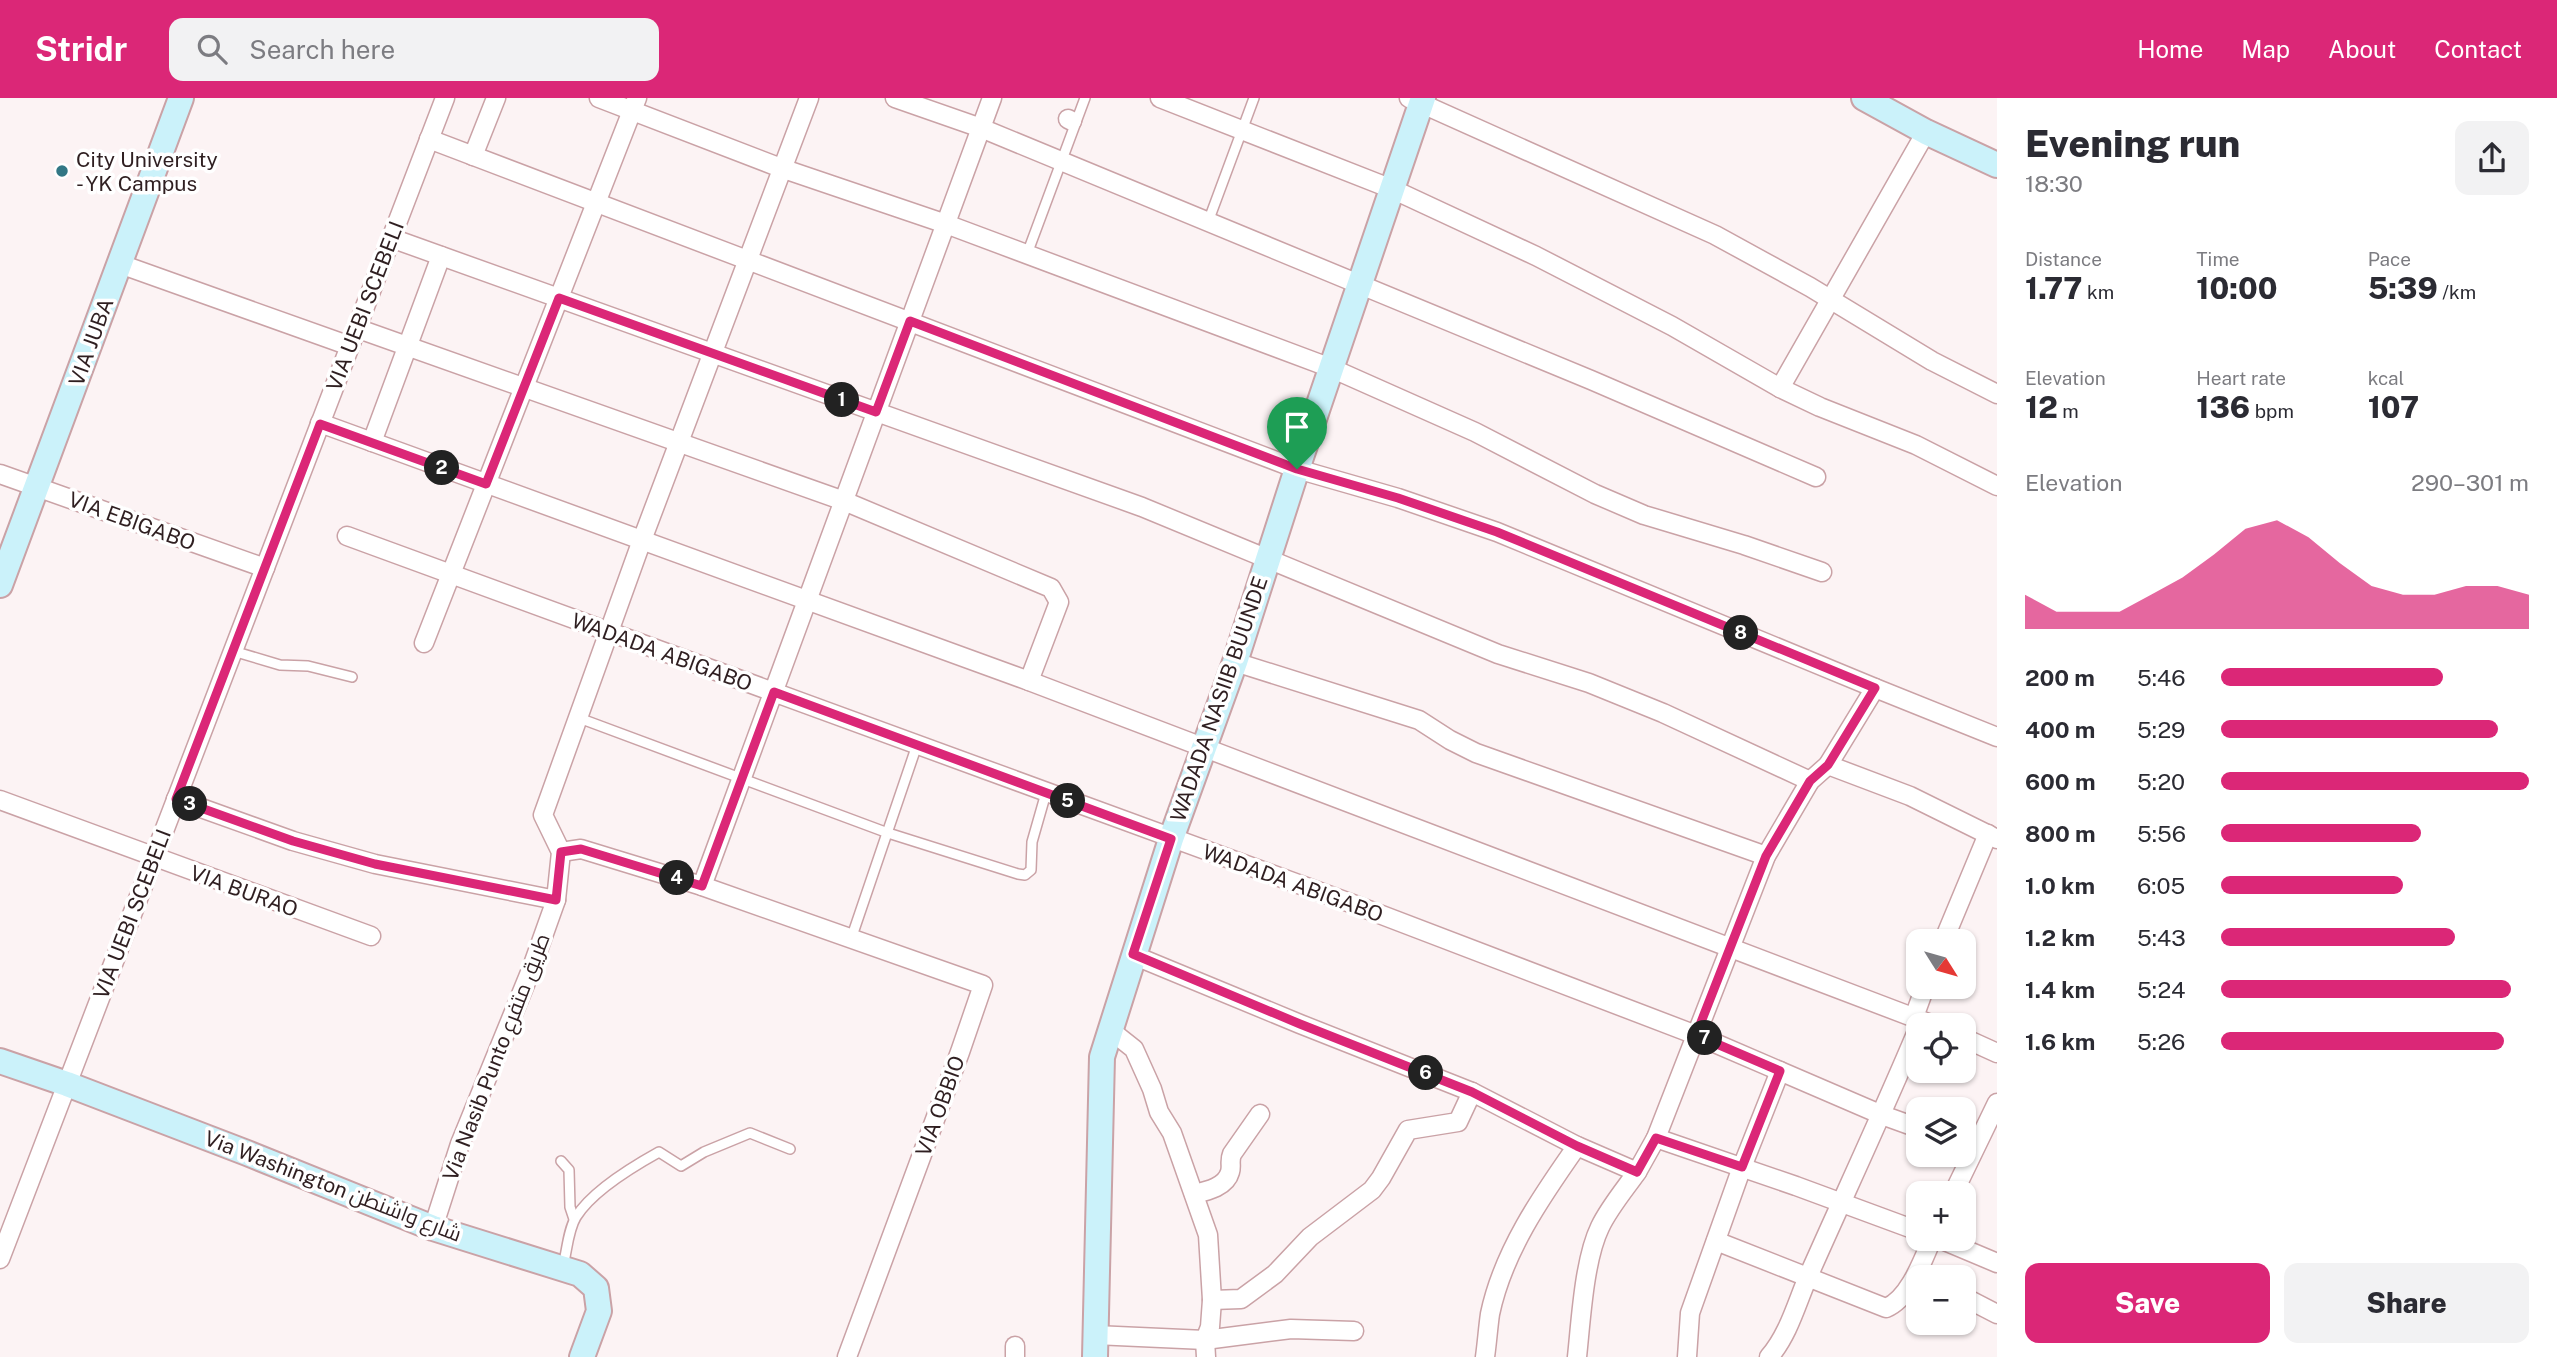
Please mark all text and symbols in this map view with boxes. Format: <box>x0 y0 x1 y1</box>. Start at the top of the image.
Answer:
search box <box>169 18 659 81</box>
text: Stridr <box>35 30 127 68</box>
icon: search <box>193 30 231 68</box>
text: Search here <box>249 34 395 65</box>
text: Home <box>2137 35 2203 63</box>
text: Map <box>2241 35 2290 63</box>
text: About <box>2328 35 2396 63</box>
text: Contact <box>2434 35 2522 63</box>
text: Evening run <box>2025 121 2240 166</box>
button: share <box>2455 121 2529 195</box>
place label: City University - YK Campus <box>76 147 218 196</box>
marker: City University - YK Campus <box>54 163 70 179</box>
text: 18:30 <box>2025 170 2083 197</box>
street label: VIA UEBI SCEBELI <box>321 217 409 395</box>
text: Distance <box>2025 248 2102 270</box>
text: Time <box>2196 248 2240 270</box>
text: Pace <box>2368 248 2411 270</box>
text: 1.77 <box>2025 270 2082 306</box>
text: 10:00 <box>2196 270 2277 306</box>
text: 5:39 <box>2368 270 2438 306</box>
text: km <box>2082 281 2114 303</box>
text: /km <box>2438 281 2476 303</box>
street label: VIA JUBA <box>64 295 118 389</box>
text: Elevation <box>2025 367 2106 389</box>
text: Heart rate <box>2196 367 2286 389</box>
text: kcal <box>2368 367 2404 389</box>
pin: 1 <box>824 382 860 418</box>
text: 1 <box>837 388 846 410</box>
text: 12 <box>2025 389 2058 425</box>
text: 136 <box>2196 389 2250 425</box>
text: 107 <box>2368 389 2419 425</box>
pin <box>1267 397 1327 469</box>
text: m <box>2058 400 2079 422</box>
text: bpm <box>2250 400 2294 422</box>
icon: arrive <box>1278 408 1316 446</box>
pin: 2 <box>424 450 460 486</box>
text: 2 <box>435 456 448 478</box>
text: Elevation <box>2025 469 2123 496</box>
text: 290–301 m <box>2411 469 2529 496</box>
street label: VIA EBIGABO <box>65 486 199 556</box>
street label: WADADA NASIIB BUUNDE <box>1165 573 1273 825</box>
street label: WADADA ABIGABO <box>568 608 756 696</box>
pin: 8 <box>1724 616 1758 650</box>
text: 8 <box>1734 621 1747 643</box>
text: 200 m <box>2025 664 2095 691</box>
text: 5:46 <box>2137 664 2186 691</box>
text: 400 m <box>2025 716 2095 743</box>
text: 5:29 <box>2137 716 2185 743</box>
text: 600 m <box>2025 768 2095 795</box>
text: 5:20 <box>2137 768 2185 795</box>
pin: 5 <box>1050 784 1086 818</box>
pin: 3 <box>172 786 208 822</box>
text: 5 <box>1061 789 1074 811</box>
text: 3 <box>183 792 196 814</box>
text: 800 m <box>2025 820 2096 847</box>
text: 5:56 <box>2137 820 2186 847</box>
street label: VIA UEBI SCEBELI <box>88 825 176 1003</box>
street label: WADADA ABIGABO <box>1199 839 1387 927</box>
street label: VIA BURAO <box>187 860 301 922</box>
pin: 4 <box>660 860 694 896</box>
text: 4 <box>670 866 683 888</box>
text: 1.0 km <box>2025 872 2095 899</box>
text: 6:05 <box>2137 872 2185 899</box>
text: 1.2 km <box>2025 924 2095 951</box>
text: 5:43 <box>2137 924 2186 951</box>
north arrow <box>1906 929 1976 999</box>
map controls <box>1906 929 1976 1335</box>
street label: Via Nasib Punto طريق متفرع <box>437 930 557 1185</box>
text: 1.4 km <box>2025 976 2095 1003</box>
text: 5:24 <box>2137 976 2186 1003</box>
button: locate <box>1906 1013 1976 1083</box>
pin: 7 <box>1688 1020 1722 1056</box>
text: 7 <box>1699 1026 1710 1048</box>
text: 1.6 km <box>2025 1028 2095 1055</box>
text: 5:26 <box>2137 1028 2185 1055</box>
street label: VIA OBBIO <box>910 1052 970 1160</box>
pin: 6 <box>1408 1056 1444 1090</box>
text: 6 <box>1419 1061 1432 1083</box>
button: layers <box>1906 1097 1976 1167</box>
street label: Via Washington شارع واشنطن <box>200 1125 465 1249</box>
button: + <box>1906 1181 1976 1251</box>
button: Save <box>2025 1263 2270 1343</box>
button: Share <box>2284 1263 2529 1343</box>
button: − <box>1906 1265 1976 1335</box>

